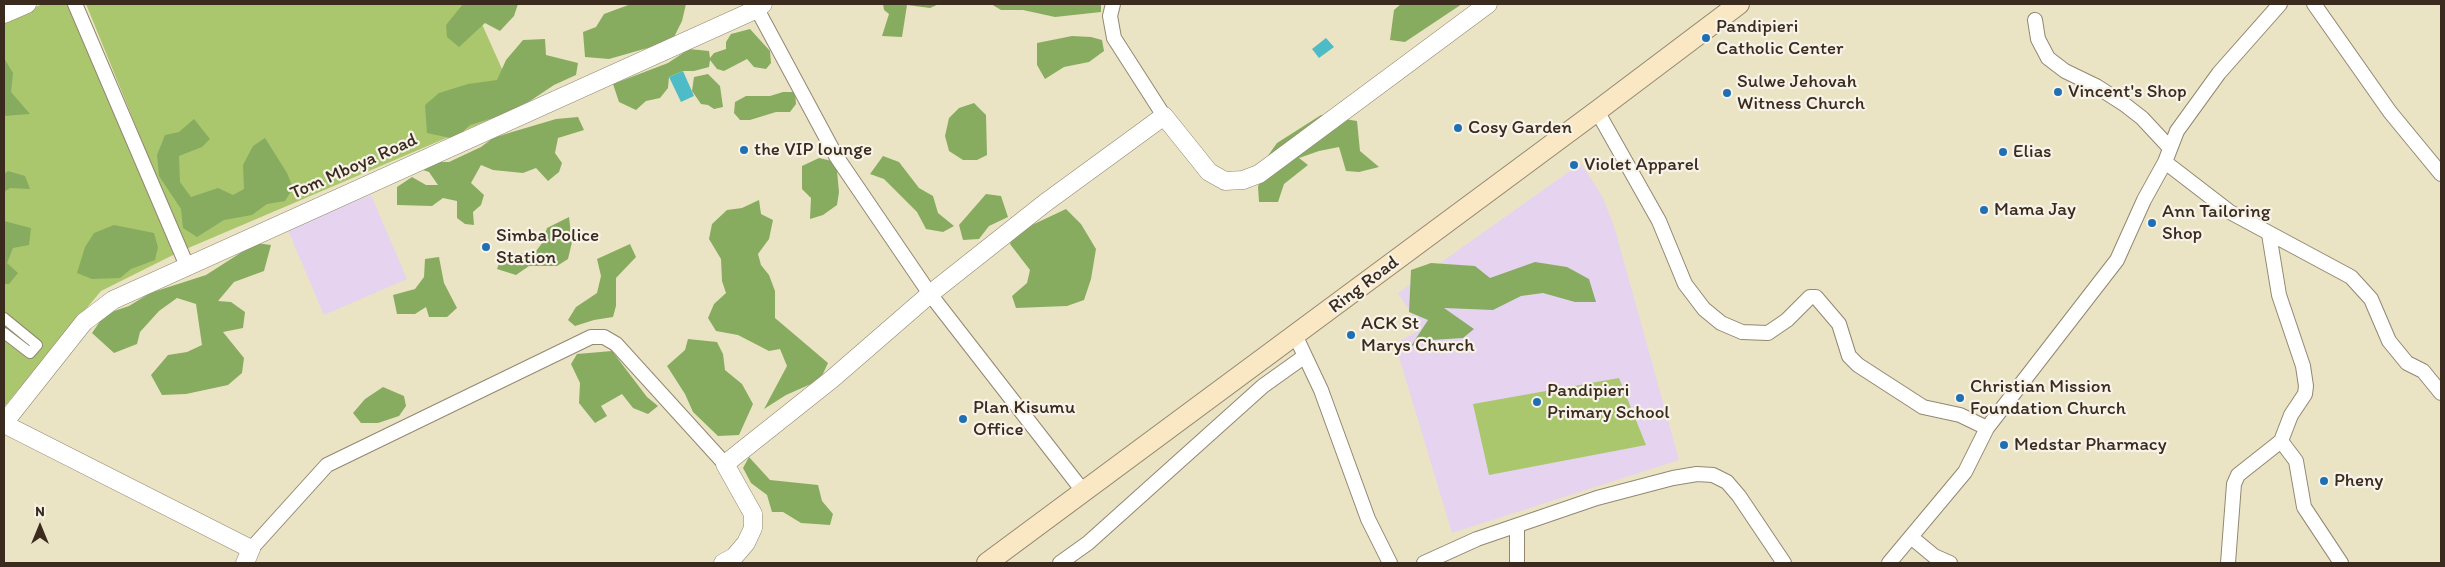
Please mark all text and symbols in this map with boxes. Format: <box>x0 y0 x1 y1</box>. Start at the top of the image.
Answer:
place label: Pandipieri Catholic Center <box>1716 16 1844 60</box>
marker: Pandipieri Catholic Center <box>1700 32 1712 44</box>
place label: Sulwe Jehovah Witness Church <box>1737 71 1865 115</box>
place label: Vincent's Shop <box>2068 81 2187 103</box>
marker: Vincent's Shop <box>2052 86 2064 98</box>
marker: Sulwe Jehovah Witness Church <box>1721 87 1733 99</box>
place label: Cosy Garden <box>1468 117 1572 139</box>
marker: Cosy Garden <box>1452 122 1464 134</box>
street label: Tom Mboya Road <box>287 129 421 205</box>
place label: the VIP lounge <box>754 139 872 161</box>
place label: Elias <box>2013 141 2052 163</box>
marker: the VIP lounge <box>738 144 750 156</box>
marker: Elias <box>1997 146 2009 158</box>
place label: Violet Apparel <box>1584 154 1699 176</box>
marker: Violet Apparel <box>1568 159 1580 171</box>
place label: Mama Jay <box>1994 199 2076 221</box>
place label: Ann Tailoring Shop <box>2162 201 2270 245</box>
marker: Mama Jay <box>1978 204 1990 216</box>
marker: Ann Tailoring Shop <box>2146 217 2158 229</box>
place label: Simba Police Station <box>496 225 599 269</box>
marker: Simba Police Station <box>480 241 492 253</box>
street label: Ring Road <box>1324 251 1404 319</box>
place label: ACK St Marys Church <box>1361 313 1474 357</box>
marker: ACK St Marys Church <box>1345 329 1357 341</box>
place label: Christian Mission Foundation Church <box>1970 376 2126 420</box>
place label: Pandipieri Primary School <box>1547 380 1670 424</box>
marker: Christian Mission Foundation Church <box>1954 392 1966 404</box>
marker: Pandipieri Primary School <box>1531 396 1543 408</box>
place label: Plan Kisumu Office <box>973 397 1075 441</box>
marker: Plan Kisumu Office <box>957 413 969 425</box>
place label: Medstar Pharmacy <box>2014 434 2167 456</box>
marker: Medstar Pharmacy <box>1998 439 2010 451</box>
place label: Pheny <box>2334 470 2383 492</box>
marker: Pheny <box>2318 475 2330 487</box>
north arrow <box>15 502 65 552</box>
text: N <box>35 503 45 520</box>

